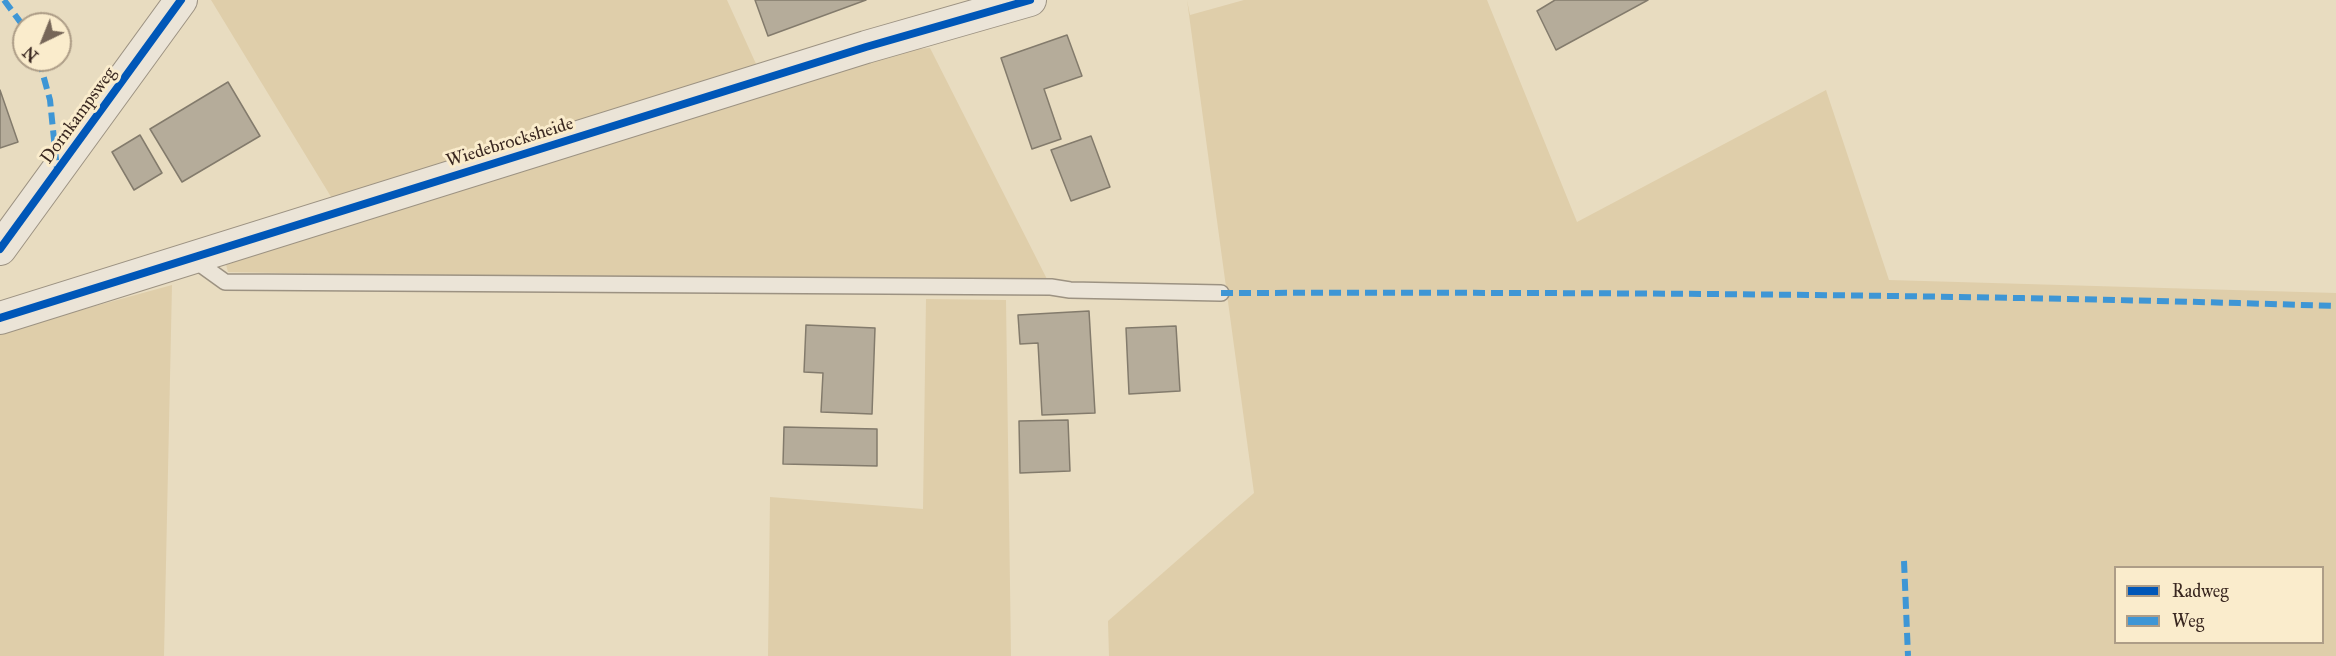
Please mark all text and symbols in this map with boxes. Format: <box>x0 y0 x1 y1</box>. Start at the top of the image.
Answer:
north arrow <box>12 12 72 72</box>
text: N <box>19 42 42 66</box>
street label: Dornkampsweg <box>37 64 121 168</box>
street label: Wiedebrocksheide <box>444 113 576 173</box>
legend <box>2114 566 2324 644</box>
text: Radweg <box>2172 580 2229 602</box>
text: Weg <box>2172 610 2204 632</box>

